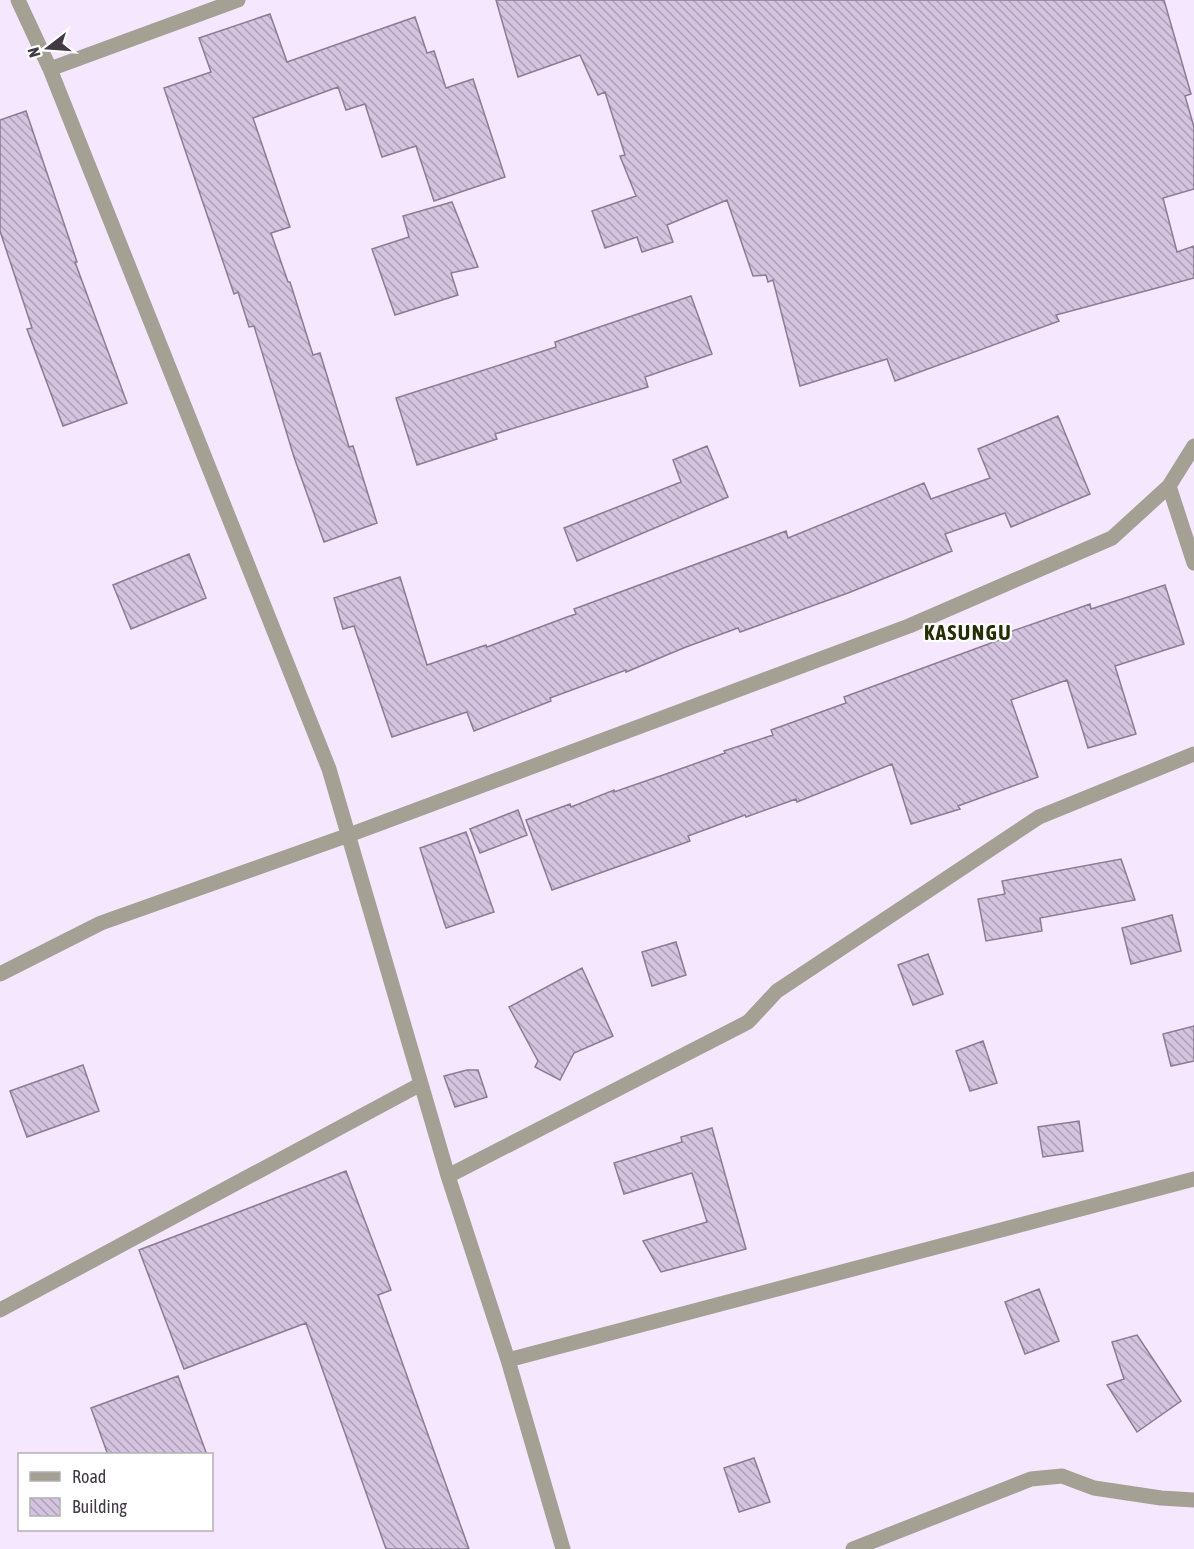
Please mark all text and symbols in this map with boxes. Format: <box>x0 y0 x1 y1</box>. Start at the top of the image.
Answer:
north arrow <box>18 18 78 78</box>
text: N <box>24 45 44 60</box>
district label: KASUNGU <box>924 620 1012 644</box>
legend <box>18 1453 213 1531</box>
text: Road <box>72 1466 106 1487</box>
text: Building <box>72 1496 127 1517</box>

